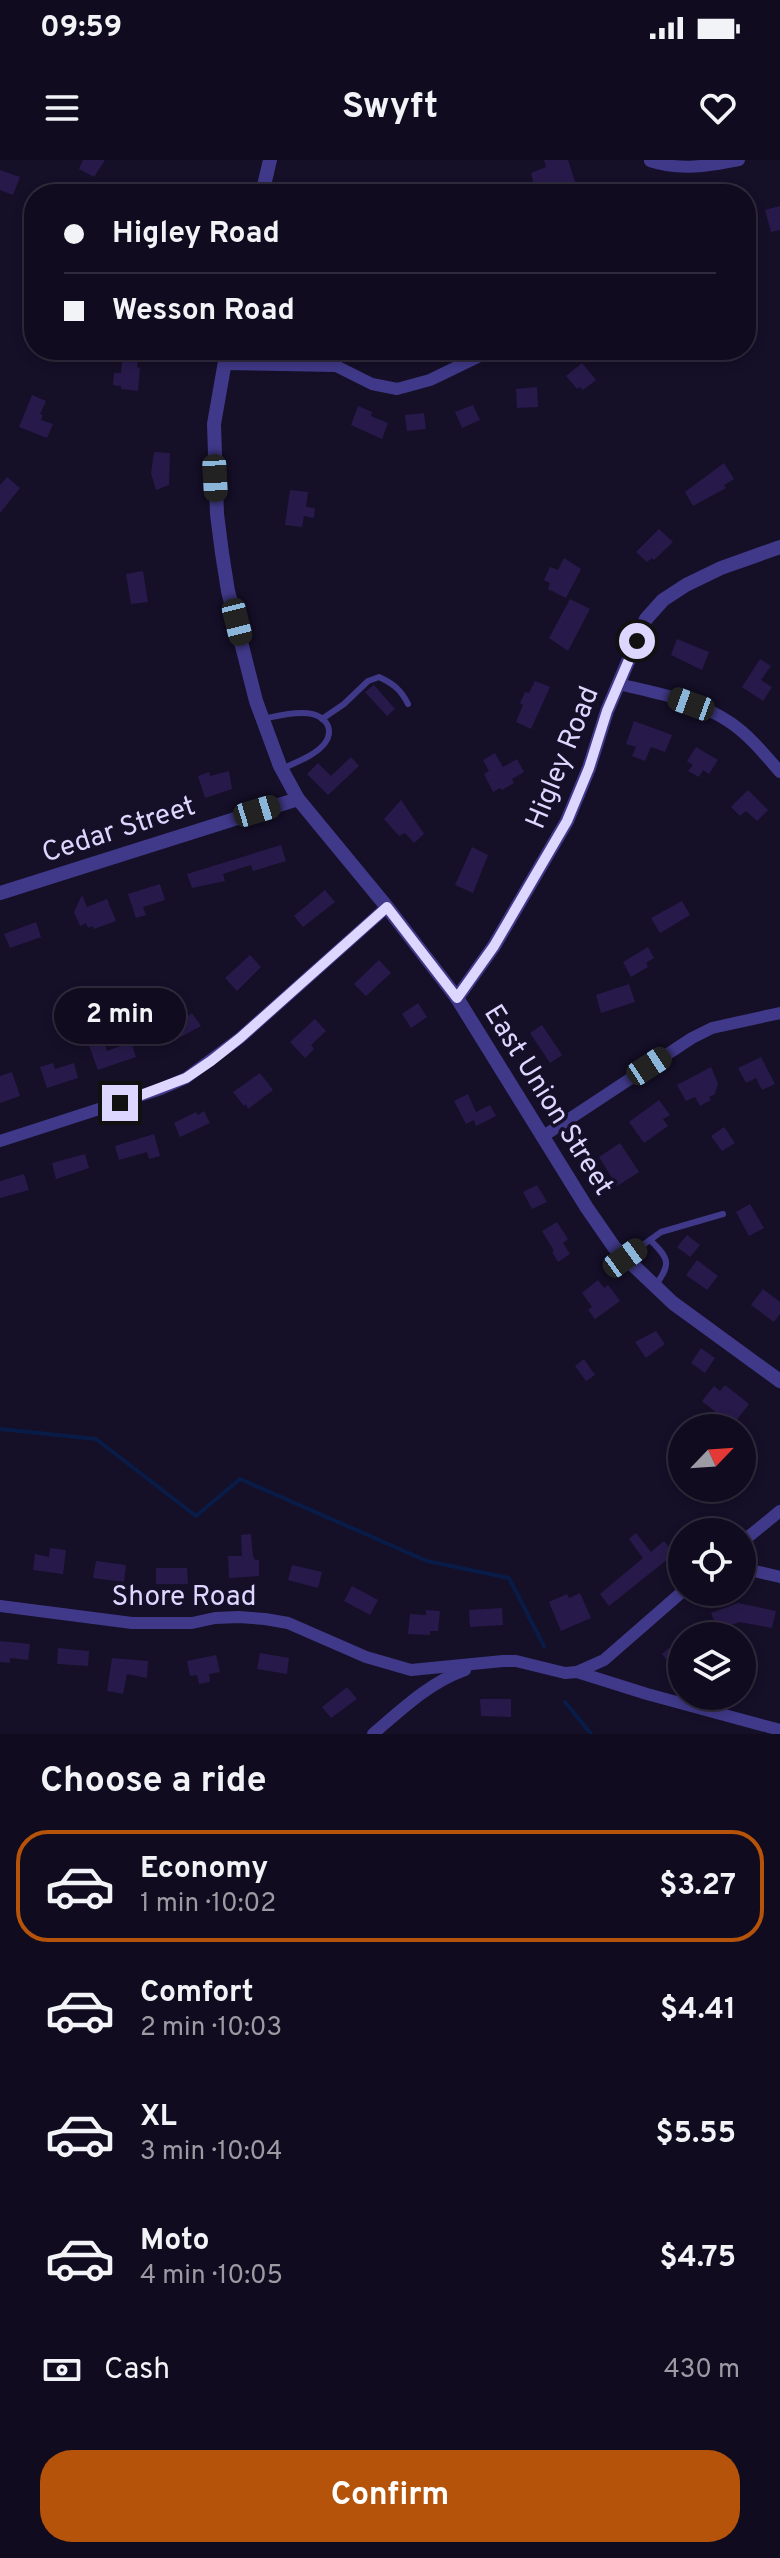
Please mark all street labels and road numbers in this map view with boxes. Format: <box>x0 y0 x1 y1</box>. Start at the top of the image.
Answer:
street label: Higley Road <box>519 682 609 835</box>
street label: Cedar Street <box>38 789 200 873</box>
street label: East Union Street <box>474 998 621 1203</box>
street label: Shore Road <box>111 1580 257 1616</box>

